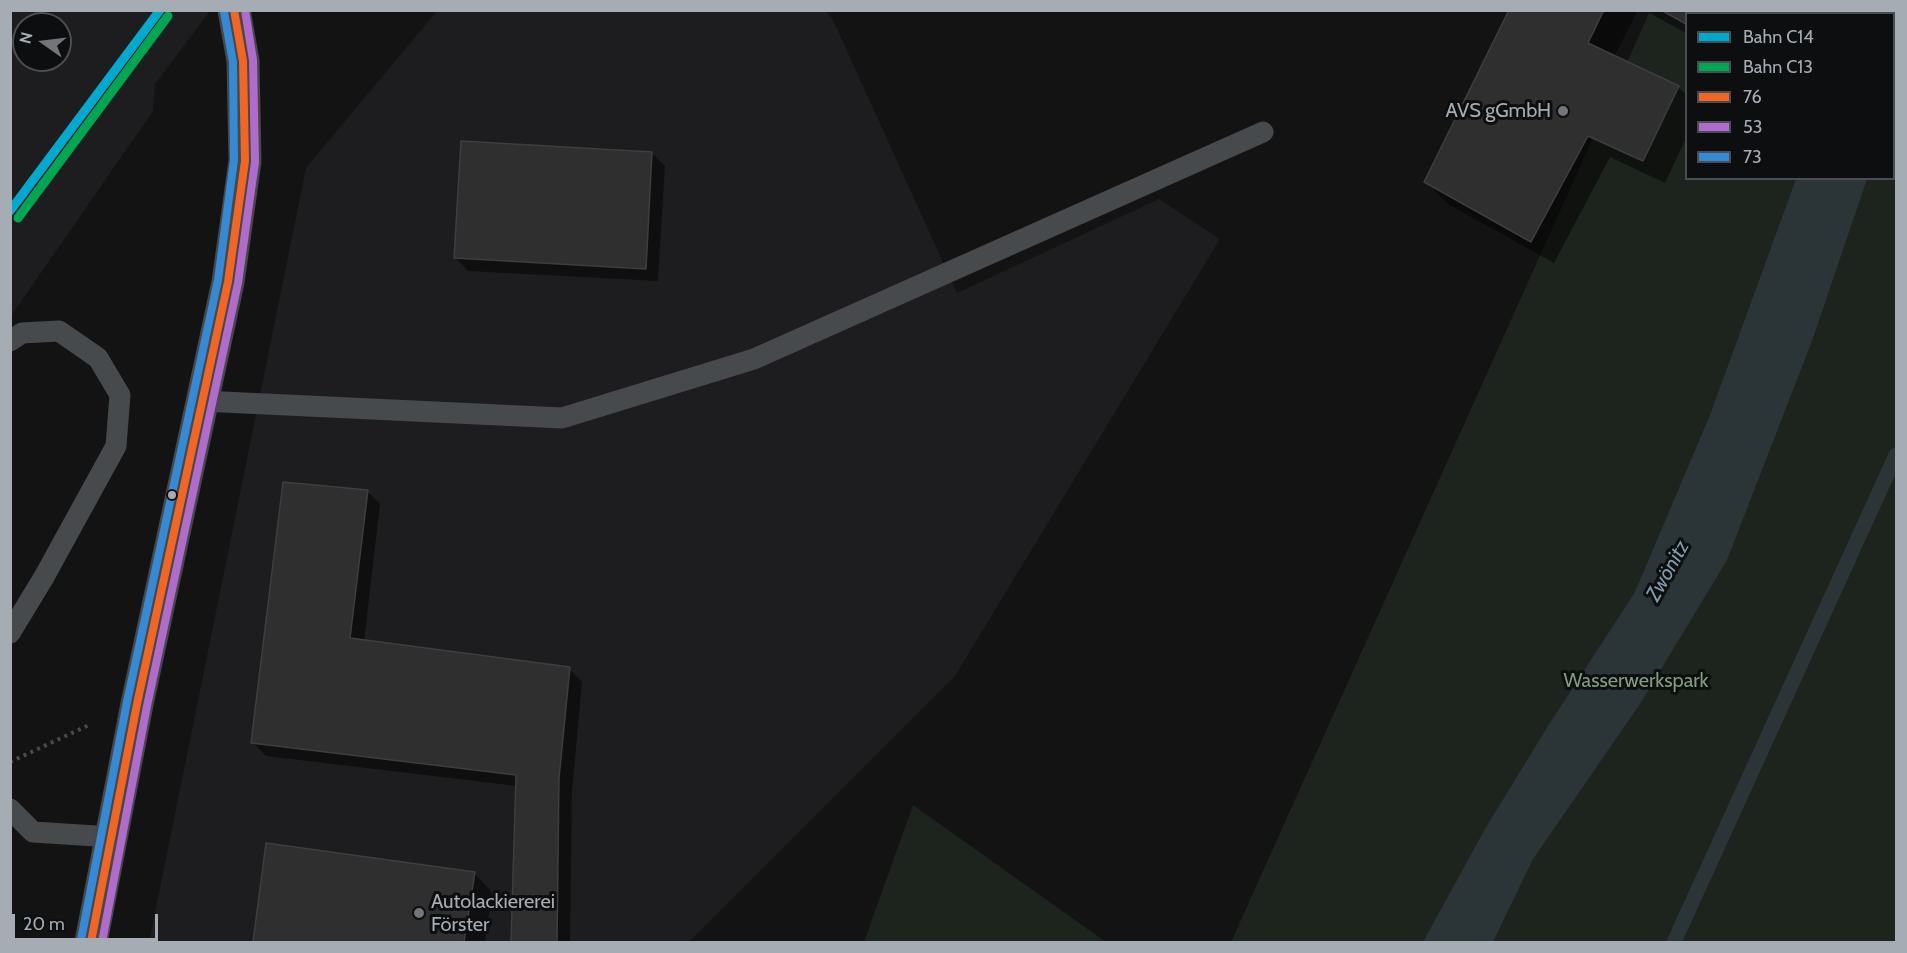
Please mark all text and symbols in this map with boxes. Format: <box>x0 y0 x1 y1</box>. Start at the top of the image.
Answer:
north arrow <box>12 12 72 72</box>
legend <box>1685 12 1895 180</box>
text: Bahn C14 <box>1743 26 1814 48</box>
text: N <box>15 30 37 46</box>
text: Bahn C13 <box>1743 56 1813 78</box>
text: 76 <box>1743 86 1762 108</box>
place label: AVS gGmbH <box>1446 99 1551 123</box>
marker: AVS gGmbH <box>1556 104 1570 118</box>
text: 53 <box>1743 116 1762 138</box>
text: 73 <box>1743 146 1762 168</box>
unlabelled marker <box>166 489 178 501</box>
water label: Zwönitz <box>1641 536 1695 606</box>
park label: Wasserwerkspark <box>1563 669 1709 693</box>
place label: Autolackiererei Förster <box>431 890 555 937</box>
scale bar <box>15 902 160 940</box>
marker: Autolackiererei Förster <box>412 906 426 920</box>
text: 20 m <box>23 913 65 935</box>

